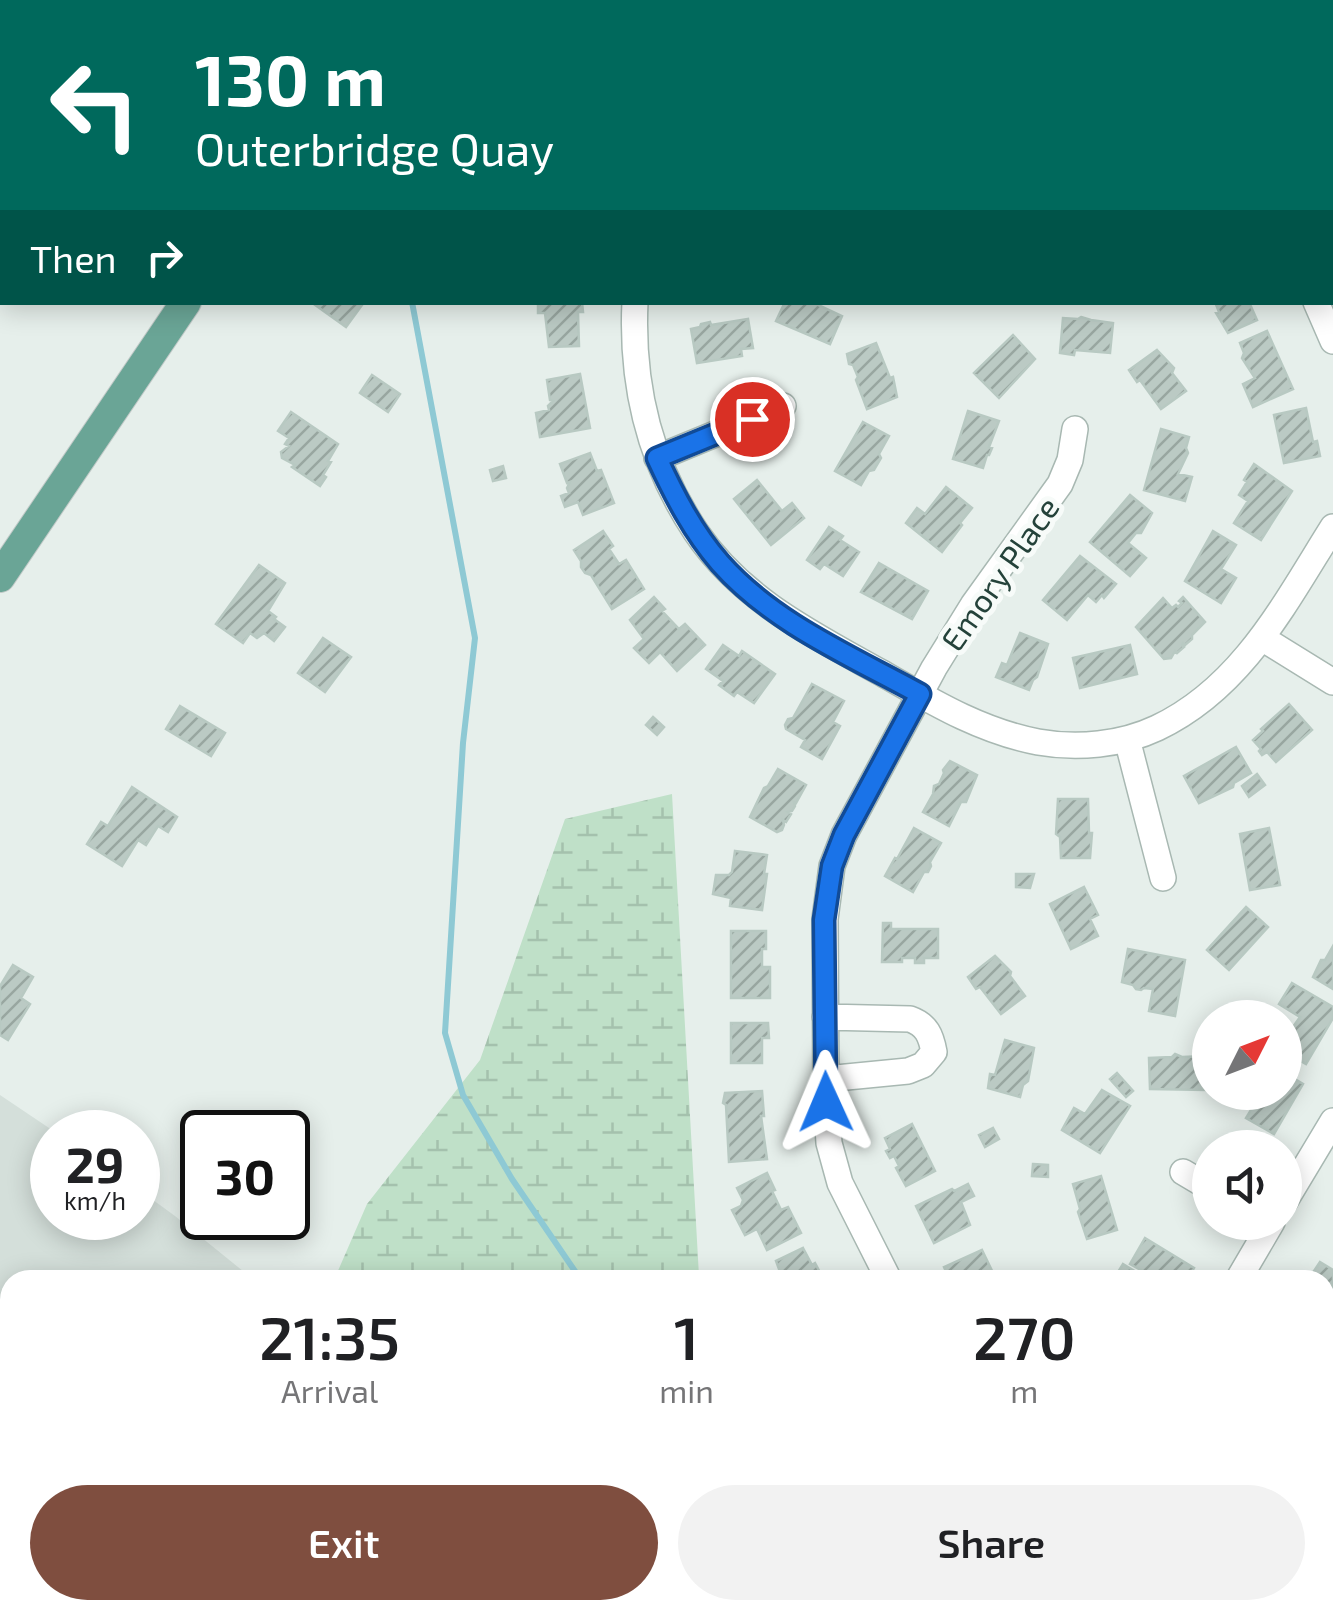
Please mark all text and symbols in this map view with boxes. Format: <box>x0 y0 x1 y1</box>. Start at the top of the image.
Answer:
text: 130 m <box>195 36 386 120</box>
icon: left <box>30 40 160 170</box>
text: Outerbridge Quay <box>195 121 554 175</box>
icon: right <box>137 230 192 285</box>
text: Then <box>30 235 117 281</box>
pin <box>710 377 795 462</box>
icon: arrive <box>725 392 780 447</box>
street label: Emory Place <box>932 489 1066 657</box>
north arrow <box>1192 1000 1302 1110</box>
map controls <box>1192 1000 1302 1240</box>
position arrow <box>774 1050 878 1154</box>
speed limit sign: 30 <box>180 1110 310 1240</box>
button: sound <box>1192 1130 1302 1240</box>
text: 29 <box>66 1133 124 1193</box>
text: km/h <box>64 1185 126 1215</box>
text: 21:35 <box>259 1300 400 1372</box>
text: 1 <box>674 1300 699 1372</box>
text: 270 <box>973 1300 1076 1372</box>
text: Arrival <box>281 1371 378 1409</box>
text: min <box>659 1371 714 1409</box>
text: m <box>1010 1371 1038 1409</box>
button: Exit <box>30 1485 658 1600</box>
button: Share <box>678 1485 1305 1600</box>

